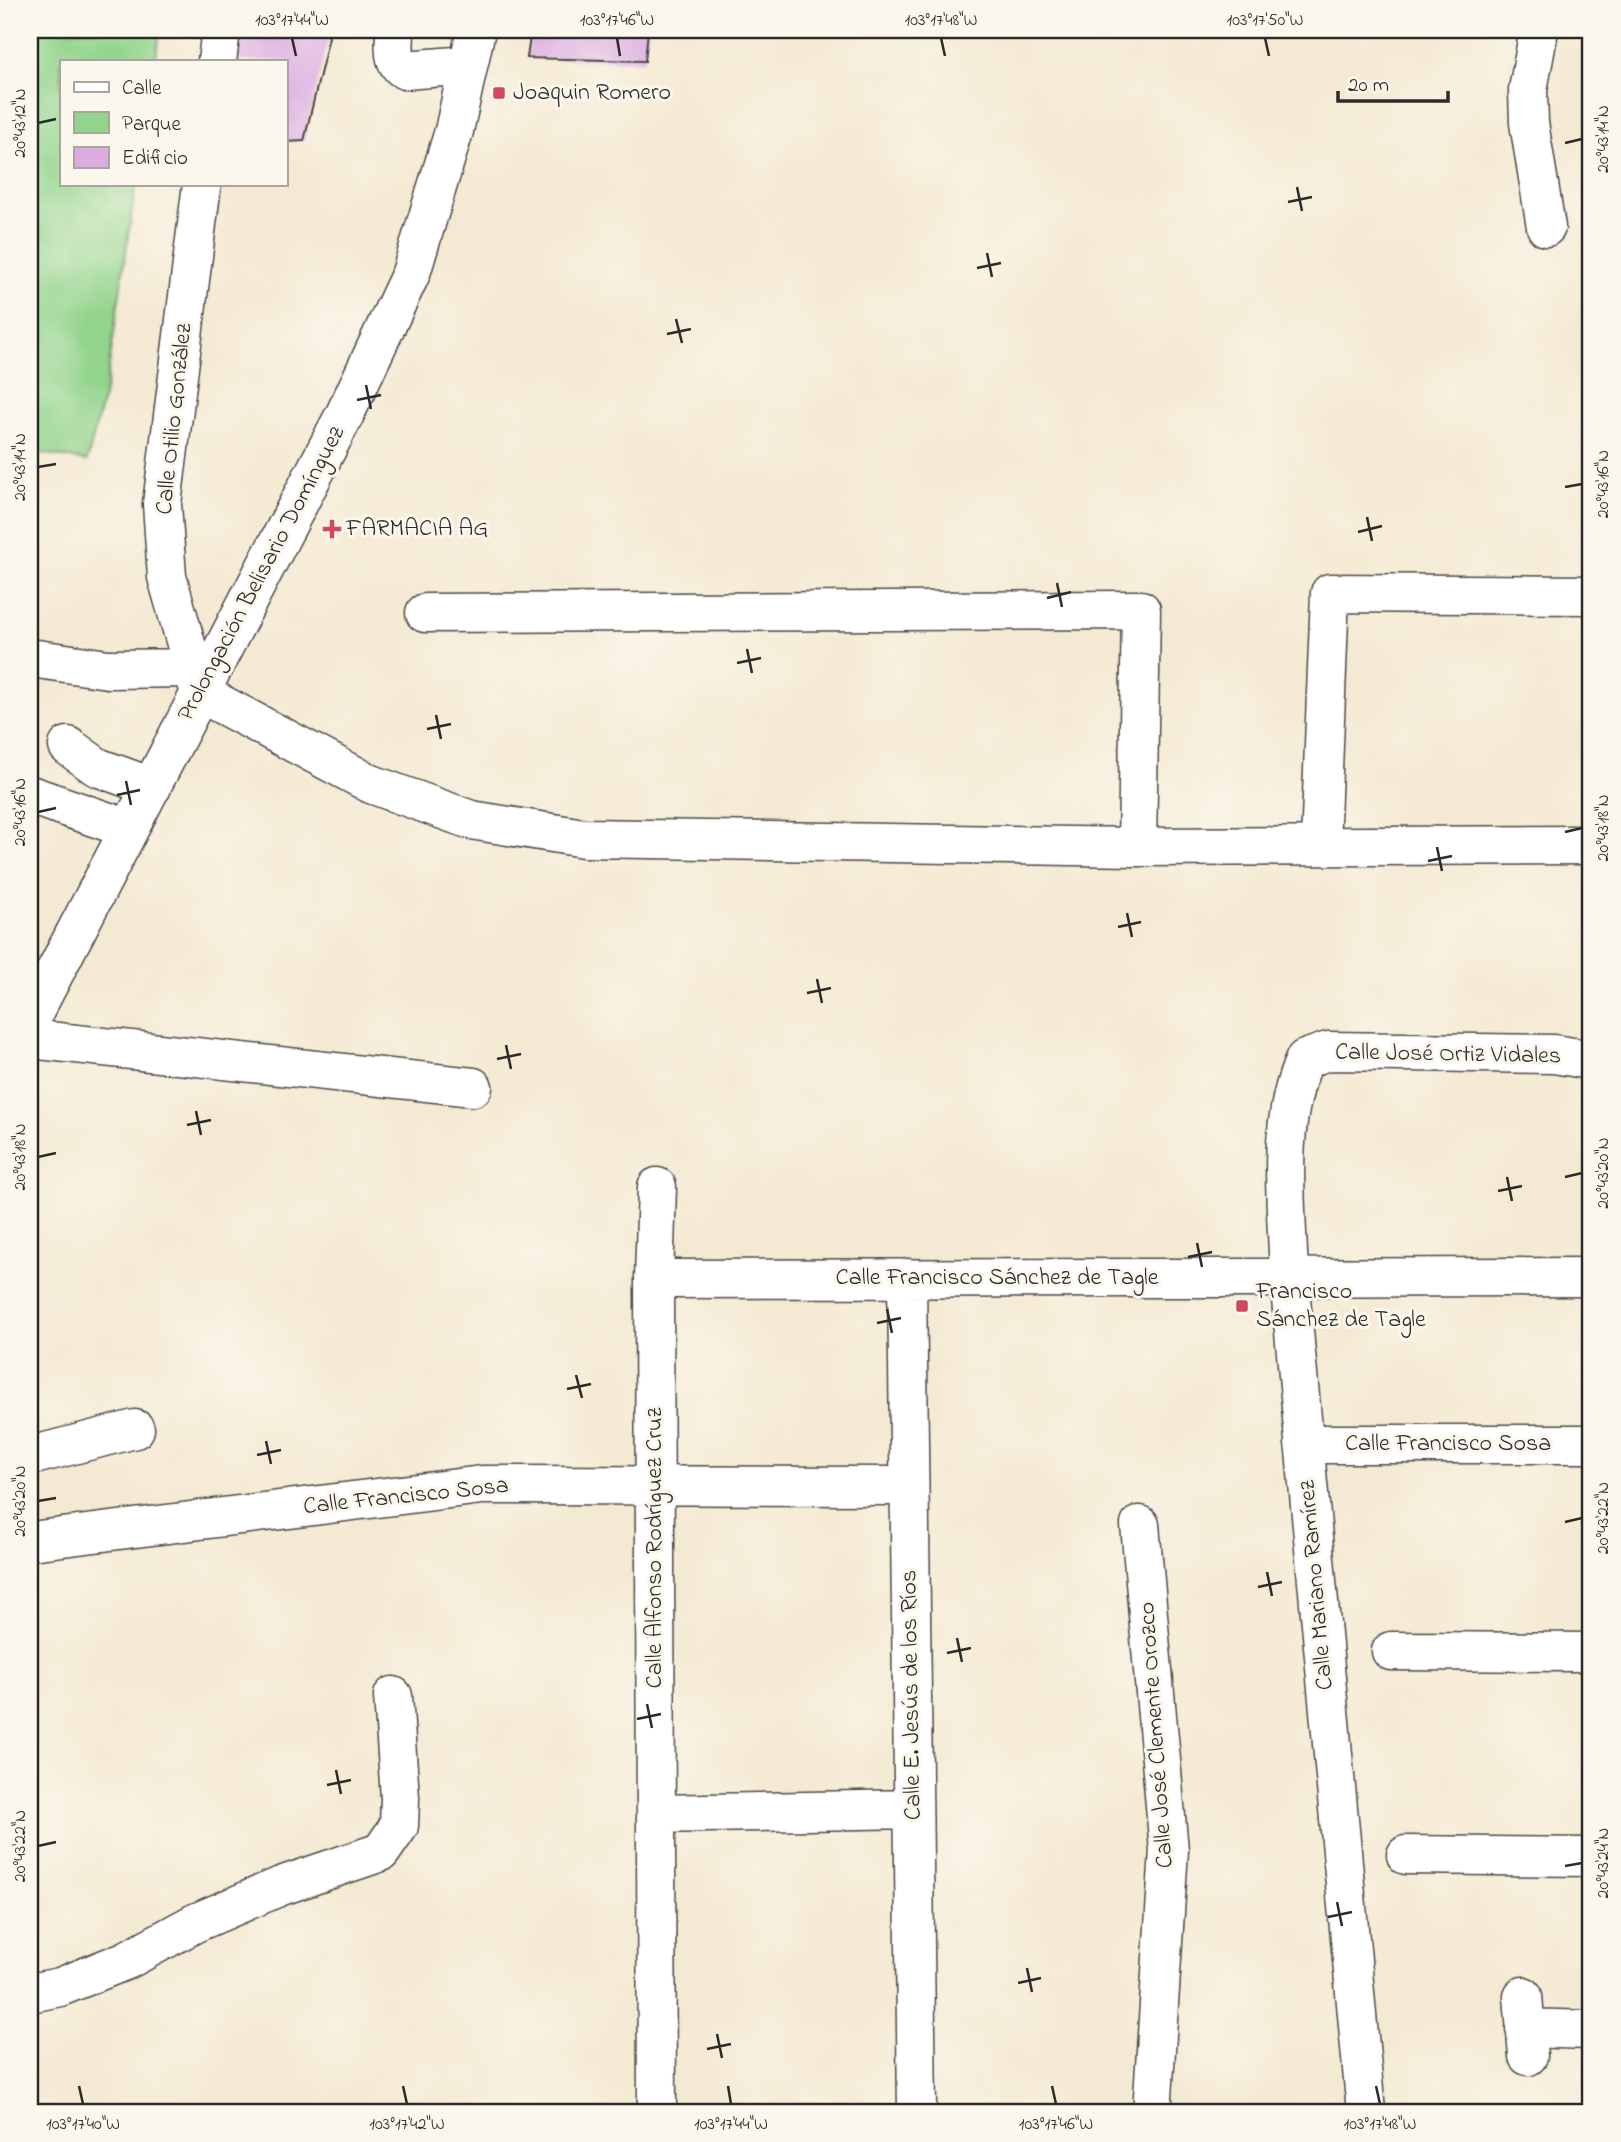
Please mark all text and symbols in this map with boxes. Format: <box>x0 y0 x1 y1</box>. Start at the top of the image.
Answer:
text: 103°17'44"W <box>255 8 329 34</box>
text: 103°17'46"W <box>580 8 654 34</box>
text: 103°17'48"W <box>904 8 978 34</box>
text: 103°17'50"W <box>1226 8 1304 34</box>
legend <box>60 60 287 186</box>
scale bar <box>1338 60 1448 104</box>
text: 20 m <box>1348 71 1389 101</box>
text: Calle <box>122 74 162 104</box>
place label: Joaquin Romero <box>513 76 671 111</box>
marker: Joaquin Romero <box>491 85 507 101</box>
text: 20°43'12"N <box>8 88 34 158</box>
text: 20°43'14"N <box>1591 105 1617 173</box>
text: Parque <box>122 110 181 140</box>
text: Edificio <box>122 144 188 174</box>
street label: Calle Otilio González <box>148 321 203 516</box>
street label: Prolongación Belisario Domínguez <box>169 419 355 728</box>
text: 20°43'14"N <box>8 433 34 501</box>
text: 20°43'16"N <box>1591 450 1617 518</box>
place label: FARMACIA AG <box>345 512 488 547</box>
marker: FARMACIA AG <box>324 521 340 537</box>
text: 20°43'16"N <box>8 778 34 846</box>
text: 20°43'18"N <box>1591 794 1617 862</box>
street label: Calle José Ortiz Vidales <box>1335 1036 1561 1074</box>
text: 20°43'18"N <box>8 1123 34 1191</box>
text: 20°43'20"N <box>1591 1137 1617 1209</box>
street label: Calle Francisco Sánchez de Tagle <box>836 1261 1159 1296</box>
place label: Francisco Sánchez de Tagle <box>1255 1275 1426 1338</box>
marker: Francisco Sánchez de Tagle <box>1234 1298 1250 1314</box>
street label: Calle Alfonso Rodríguez Cruz <box>638 1407 673 1689</box>
street label: Calle Francisco Sosa <box>1345 1427 1551 1462</box>
text: 20°43'20"N <box>8 1465 34 1537</box>
street label: Calle Francisco Sosa <box>302 1469 510 1525</box>
street label: Calle Mariano Ramírez <box>1290 1477 1344 1692</box>
text: 20°43'22"N <box>1591 1482 1617 1554</box>
street label: Calle E. Jesús de los Ríos <box>892 1570 932 1820</box>
street label: Calle José Clemente Orozco <box>1130 1601 1184 1869</box>
text: 20°43'22"N <box>8 1810 34 1882</box>
text: 20°43'24"N <box>1591 1827 1617 1899</box>
text: 103°17'40"W <box>46 2112 120 2138</box>
text: 103°17'42"W <box>369 2112 445 2138</box>
text: 103°17'44"W <box>694 2112 768 2138</box>
text: 103°17'46"W <box>1019 2112 1093 2138</box>
text: 103°17'48"W <box>1343 2112 1417 2138</box>

